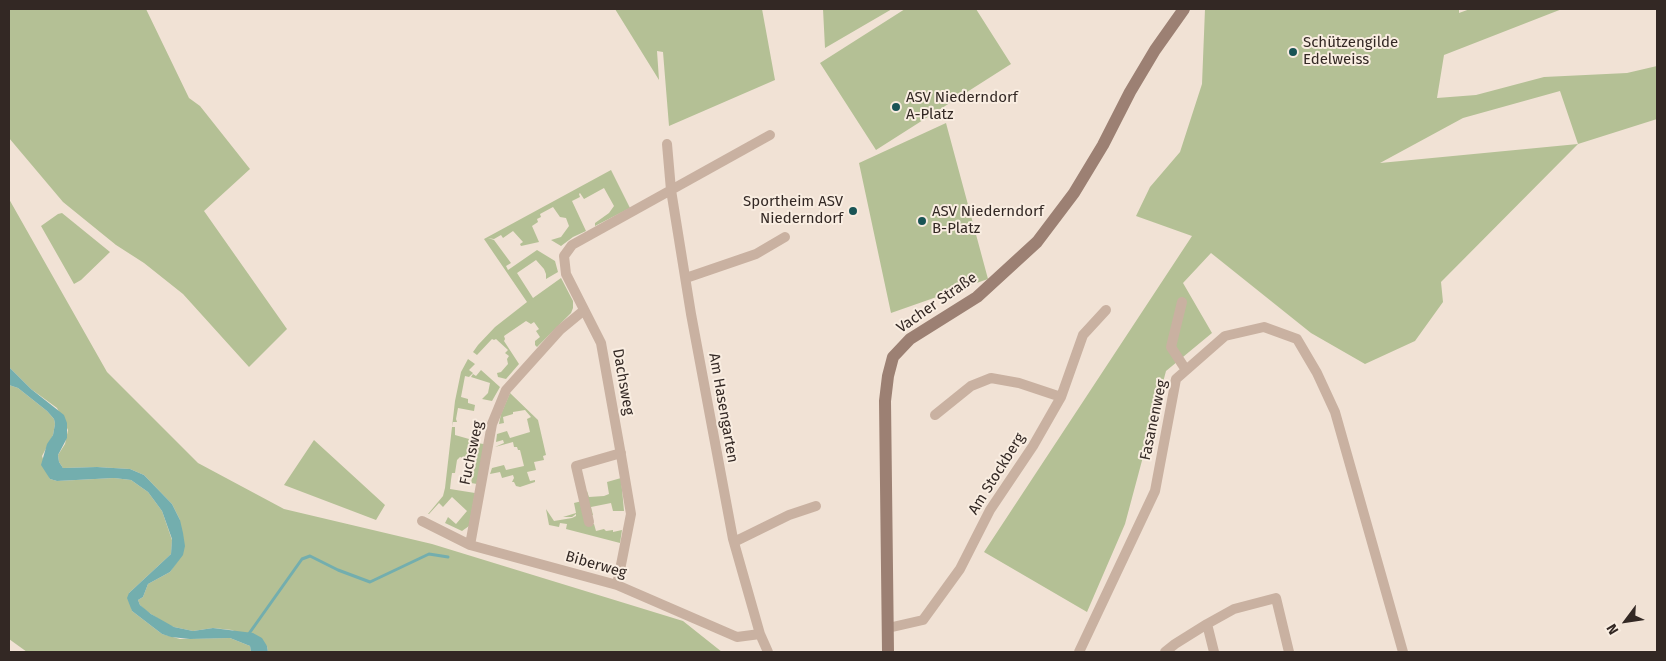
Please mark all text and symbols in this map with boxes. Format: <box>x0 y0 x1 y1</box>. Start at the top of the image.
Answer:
place label: Schützengilde Edelweiss <box>1303 34 1398 69</box>
marker: Schützengilde Edelweiss <box>1287 46 1299 58</box>
place label: ASV Niederndorf A-Platz <box>906 89 1018 124</box>
marker: ASV Niederndorf A-Platz <box>890 101 902 113</box>
place label: Sportheim ASV Niederndorf <box>743 193 843 228</box>
place label: ASV Niederndorf B-Platz <box>932 203 1044 238</box>
marker: Sportheim ASV Niederndorf <box>847 205 859 217</box>
marker: ASV Niederndorf B-Platz <box>916 215 928 227</box>
street label: Vacher Straße <box>893 269 981 337</box>
street label: Dachsweg <box>608 347 638 417</box>
street label: Am Hasengarten <box>704 352 742 464</box>
street label: Fasanenweg <box>1137 378 1171 462</box>
street label: Fuchsweg <box>456 419 488 487</box>
street label: Am Stockberg <box>965 430 1029 518</box>
street label: Biberweg <box>563 548 629 582</box>
north arrow <box>1601 596 1651 646</box>
text: N <box>1603 621 1622 637</box>

